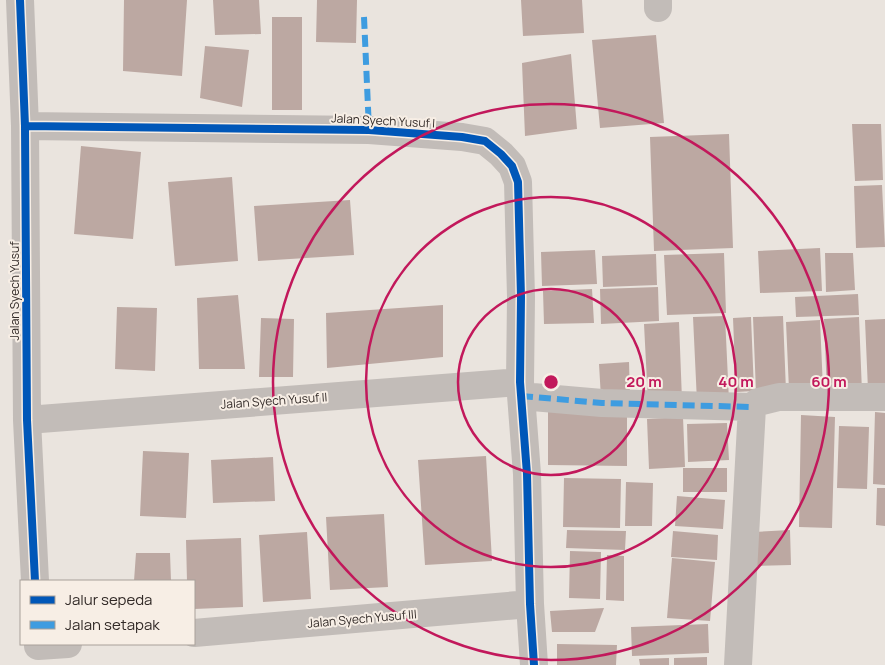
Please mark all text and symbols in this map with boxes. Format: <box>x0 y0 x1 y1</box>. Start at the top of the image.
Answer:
street label: Jalan Syech Yusuf I <box>331 109 435 132</box>
street label: Jalan Syech Yusuf <box>6 241 23 340</box>
text: 20 m <box>626 371 662 392</box>
text: 40 m <box>718 371 754 392</box>
text: 60 m <box>811 371 847 392</box>
centre of rings <box>542 373 560 391</box>
street label: Jalan Syech Yusuf II <box>220 388 328 413</box>
legend <box>20 580 195 645</box>
text: Jalur sepeda <box>65 589 152 610</box>
street label: Jalan Syech Yusuf III <box>307 605 417 632</box>
text: Jalan setapak <box>65 614 160 635</box>

